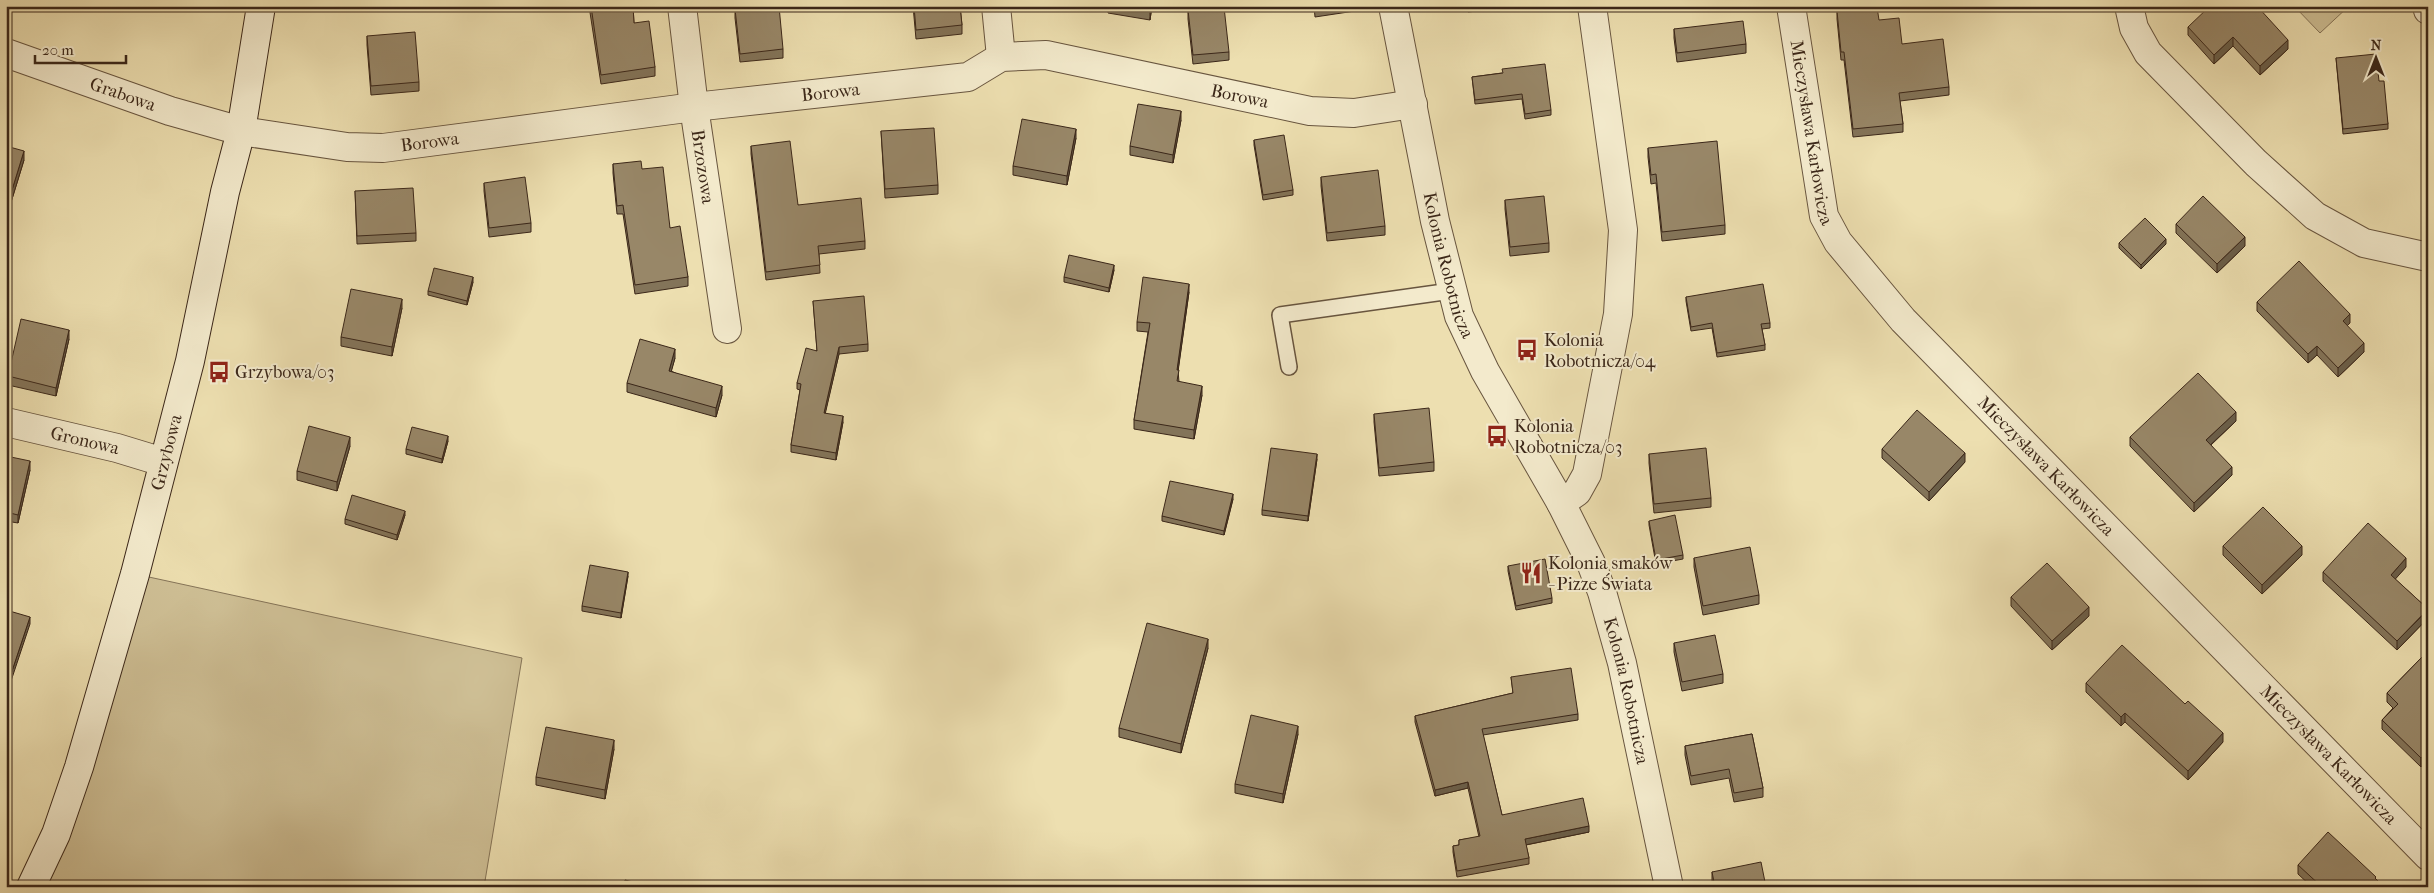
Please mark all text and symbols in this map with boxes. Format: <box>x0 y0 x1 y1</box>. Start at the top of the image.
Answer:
scale bar <box>35 32 126 64</box>
north arrow <box>2352 32 2402 82</box>
text: N <box>2371 37 2382 54</box>
street label: Mieczysława Karłowicza <box>1786 39 1838 229</box>
text: 20 m <box>42 41 74 59</box>
street label: Grabowa <box>87 73 159 116</box>
street label: Borowa <box>800 78 861 106</box>
street label: Borowa <box>1209 80 1271 113</box>
street label: Borowa <box>399 128 461 156</box>
street label: Brzozowa <box>687 128 719 206</box>
street label: Kolonia Robotnicza <box>1419 190 1479 342</box>
place label: Kolonia Robotnicza/04 <box>1544 330 1656 372</box>
bus stop icon: Kolonia Robotnicza/04 <box>1514 337 1540 363</box>
bus stop icon: Grzybowa/03 <box>206 359 232 385</box>
place label: Grzybowa/03 <box>235 362 334 383</box>
street label: Mieczysława Karłowicza <box>1973 392 2119 540</box>
street label: Grzybowa <box>147 411 186 493</box>
place label: Kolonia Robotnicza/03 <box>1514 416 1622 458</box>
street label: Gronowa <box>48 422 122 459</box>
bus stop icon: Kolonia Robotnicza/03 <box>1484 423 1510 449</box>
place label: Kolonia smaków - Pizze Świata <box>1548 553 1673 595</box>
restaurant icon: Kolonia smaków - Pizze Świata <box>1518 560 1544 586</box>
street label: Kolonia Robotnicza <box>1599 615 1654 767</box>
street label: Mieczysława Karłowicza <box>2256 681 2402 829</box>

